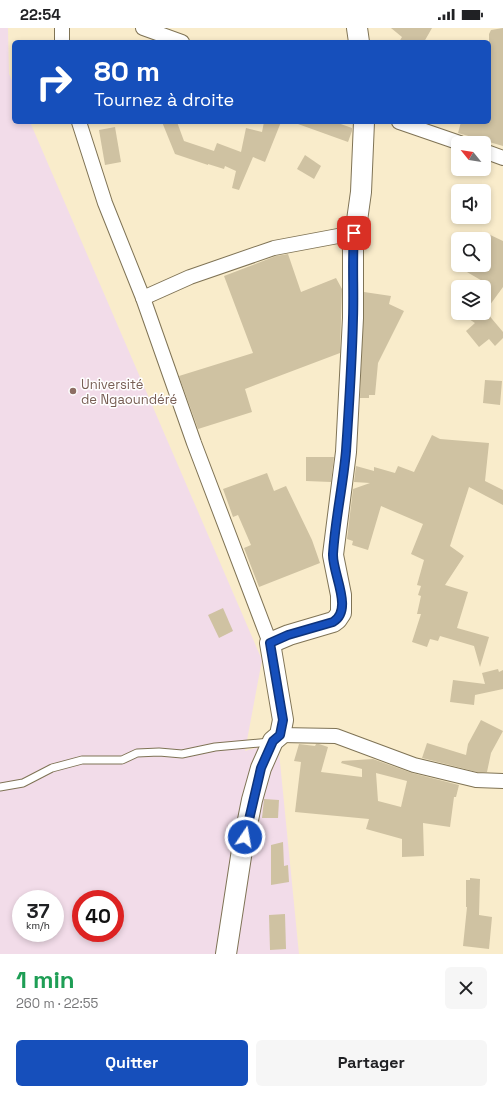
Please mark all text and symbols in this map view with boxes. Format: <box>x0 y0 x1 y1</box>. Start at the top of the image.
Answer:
text: 22:54 <box>20 5 61 24</box>
text: 80 m <box>94 53 160 89</box>
icon: right <box>28 56 80 108</box>
text: Tournez à droite <box>94 88 234 111</box>
north arrow <box>451 136 491 176</box>
map controls <box>451 136 491 320</box>
button: sound <box>451 184 491 224</box>
pin <box>337 216 371 250</box>
icon: arrive <box>343 222 365 244</box>
button: search <box>451 232 491 272</box>
button: layers <box>451 280 491 320</box>
place label: Université de Ngaoundéré <box>81 376 177 408</box>
marker: Université de Ngaoundéré <box>68 386 78 396</box>
position arrow <box>224 816 266 858</box>
speed limit sign: 40 <box>72 890 124 942</box>
text: 37 <box>26 898 50 924</box>
text: km/h <box>26 919 50 932</box>
text: 1 min <box>16 964 75 995</box>
button: close <box>445 967 487 1009</box>
text: 260 m · 22:55 <box>16 995 98 1012</box>
button: Quitter <box>16 1040 248 1086</box>
button: Partager <box>256 1040 487 1086</box>

